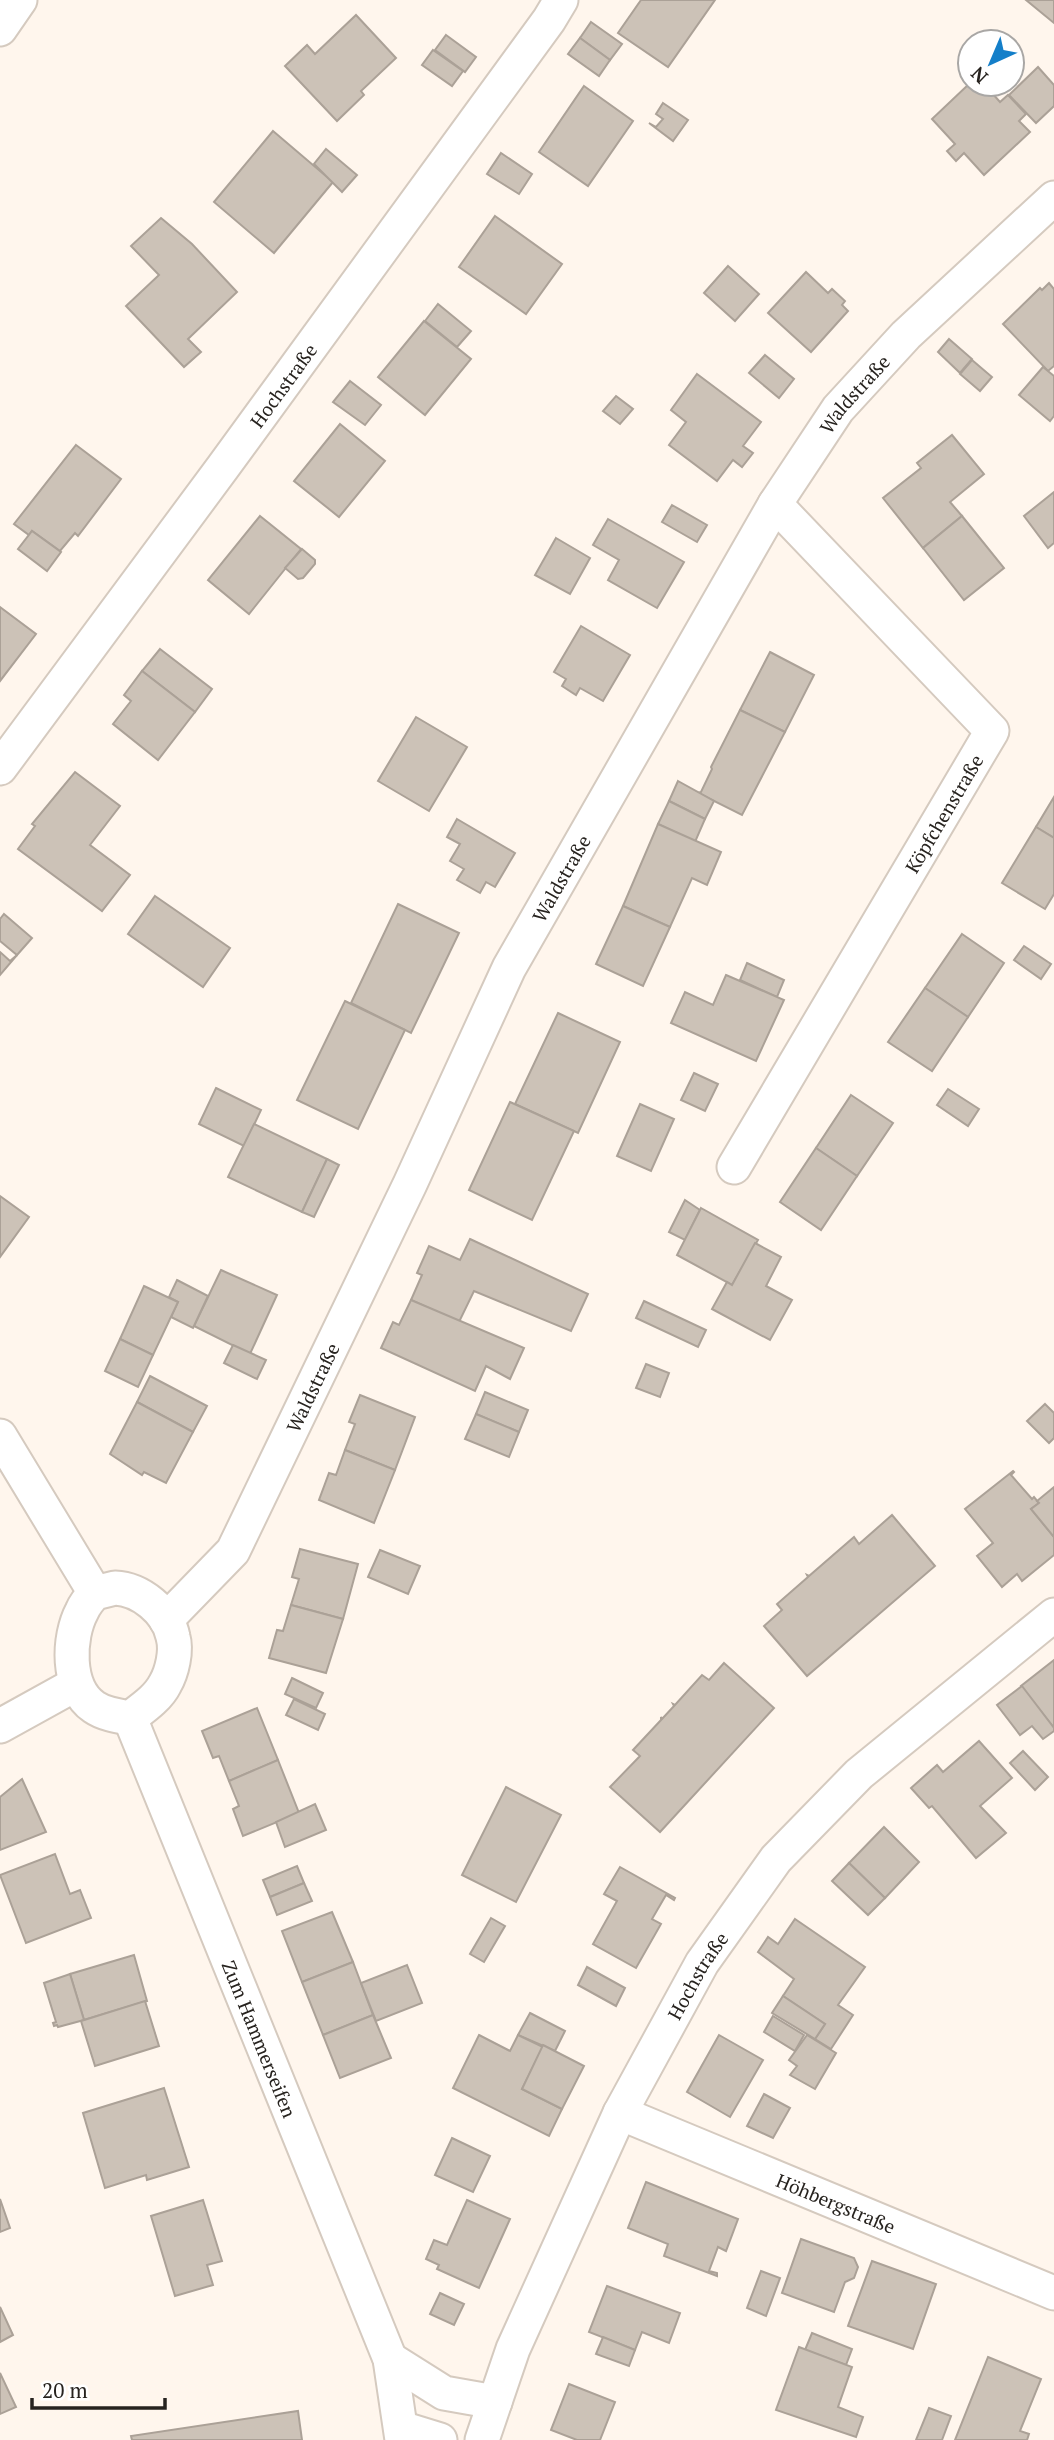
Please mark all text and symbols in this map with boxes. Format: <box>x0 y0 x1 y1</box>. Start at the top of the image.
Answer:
north arrow <box>956 28 1026 98</box>
text: N <box>965 61 993 90</box>
street label: Hochstraße <box>244 338 322 432</box>
street label: Waldstraße <box>813 349 895 438</box>
street label: Köpfchenstraße <box>899 749 988 877</box>
street label: Waldstraße <box>526 830 595 926</box>
street label: Waldstraße <box>280 1338 344 1436</box>
street label: Hochstraße <box>661 1926 733 2024</box>
street label: Zum Hammerseifen <box>217 1956 303 2121</box>
street label: Höhbergstraße <box>773 2167 899 2238</box>
scale bar <box>32 2366 164 2410</box>
text: 20 m <box>42 2376 88 2404</box>

